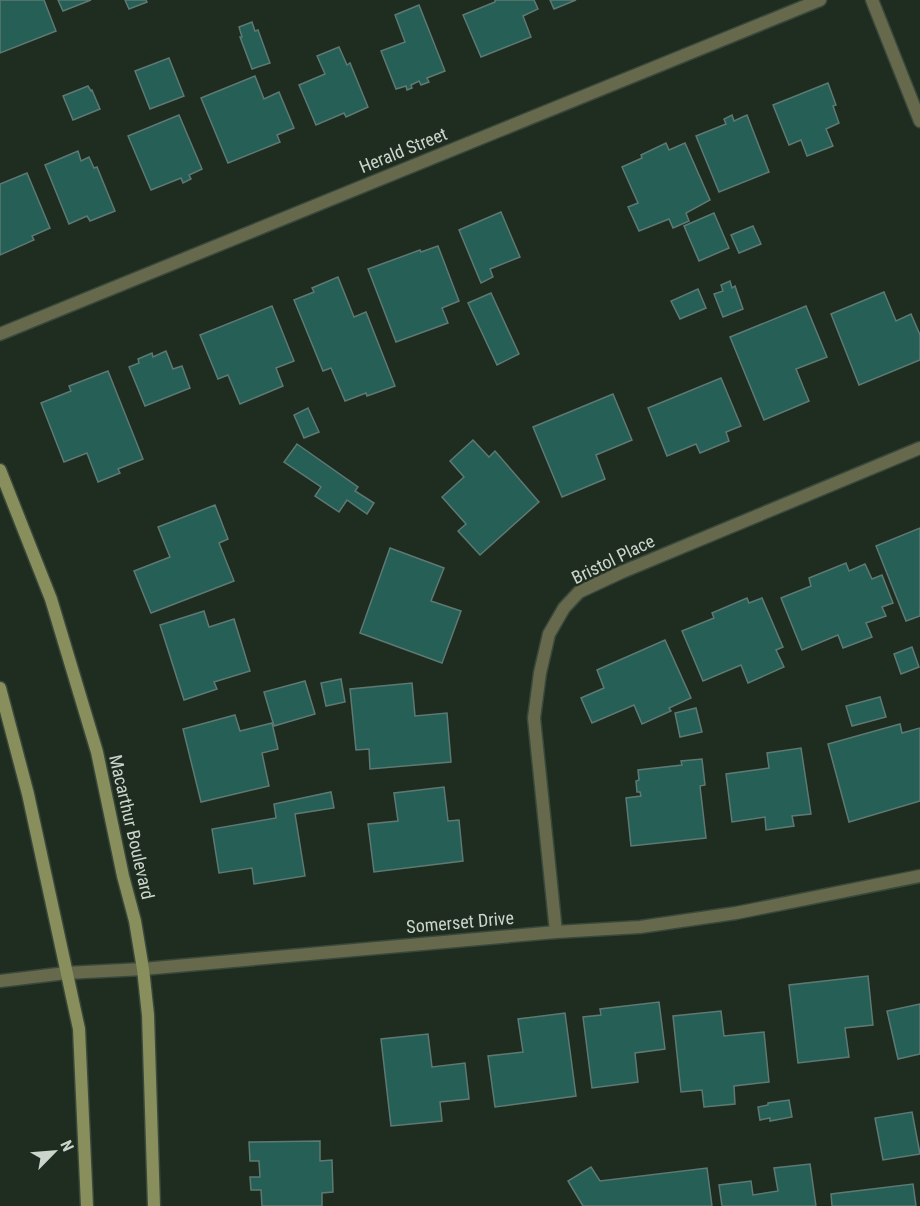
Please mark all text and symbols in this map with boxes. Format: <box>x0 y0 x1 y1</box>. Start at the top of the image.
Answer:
street label: Herald Street <box>356 123 450 177</box>
street label: Bristol Place <box>568 530 658 588</box>
street label: Macarthur Boulevard <box>105 753 159 901</box>
street label: Somerset Drive <box>405 907 515 937</box>
north arrow <box>24 1122 84 1182</box>
text: N <box>56 1137 78 1154</box>

